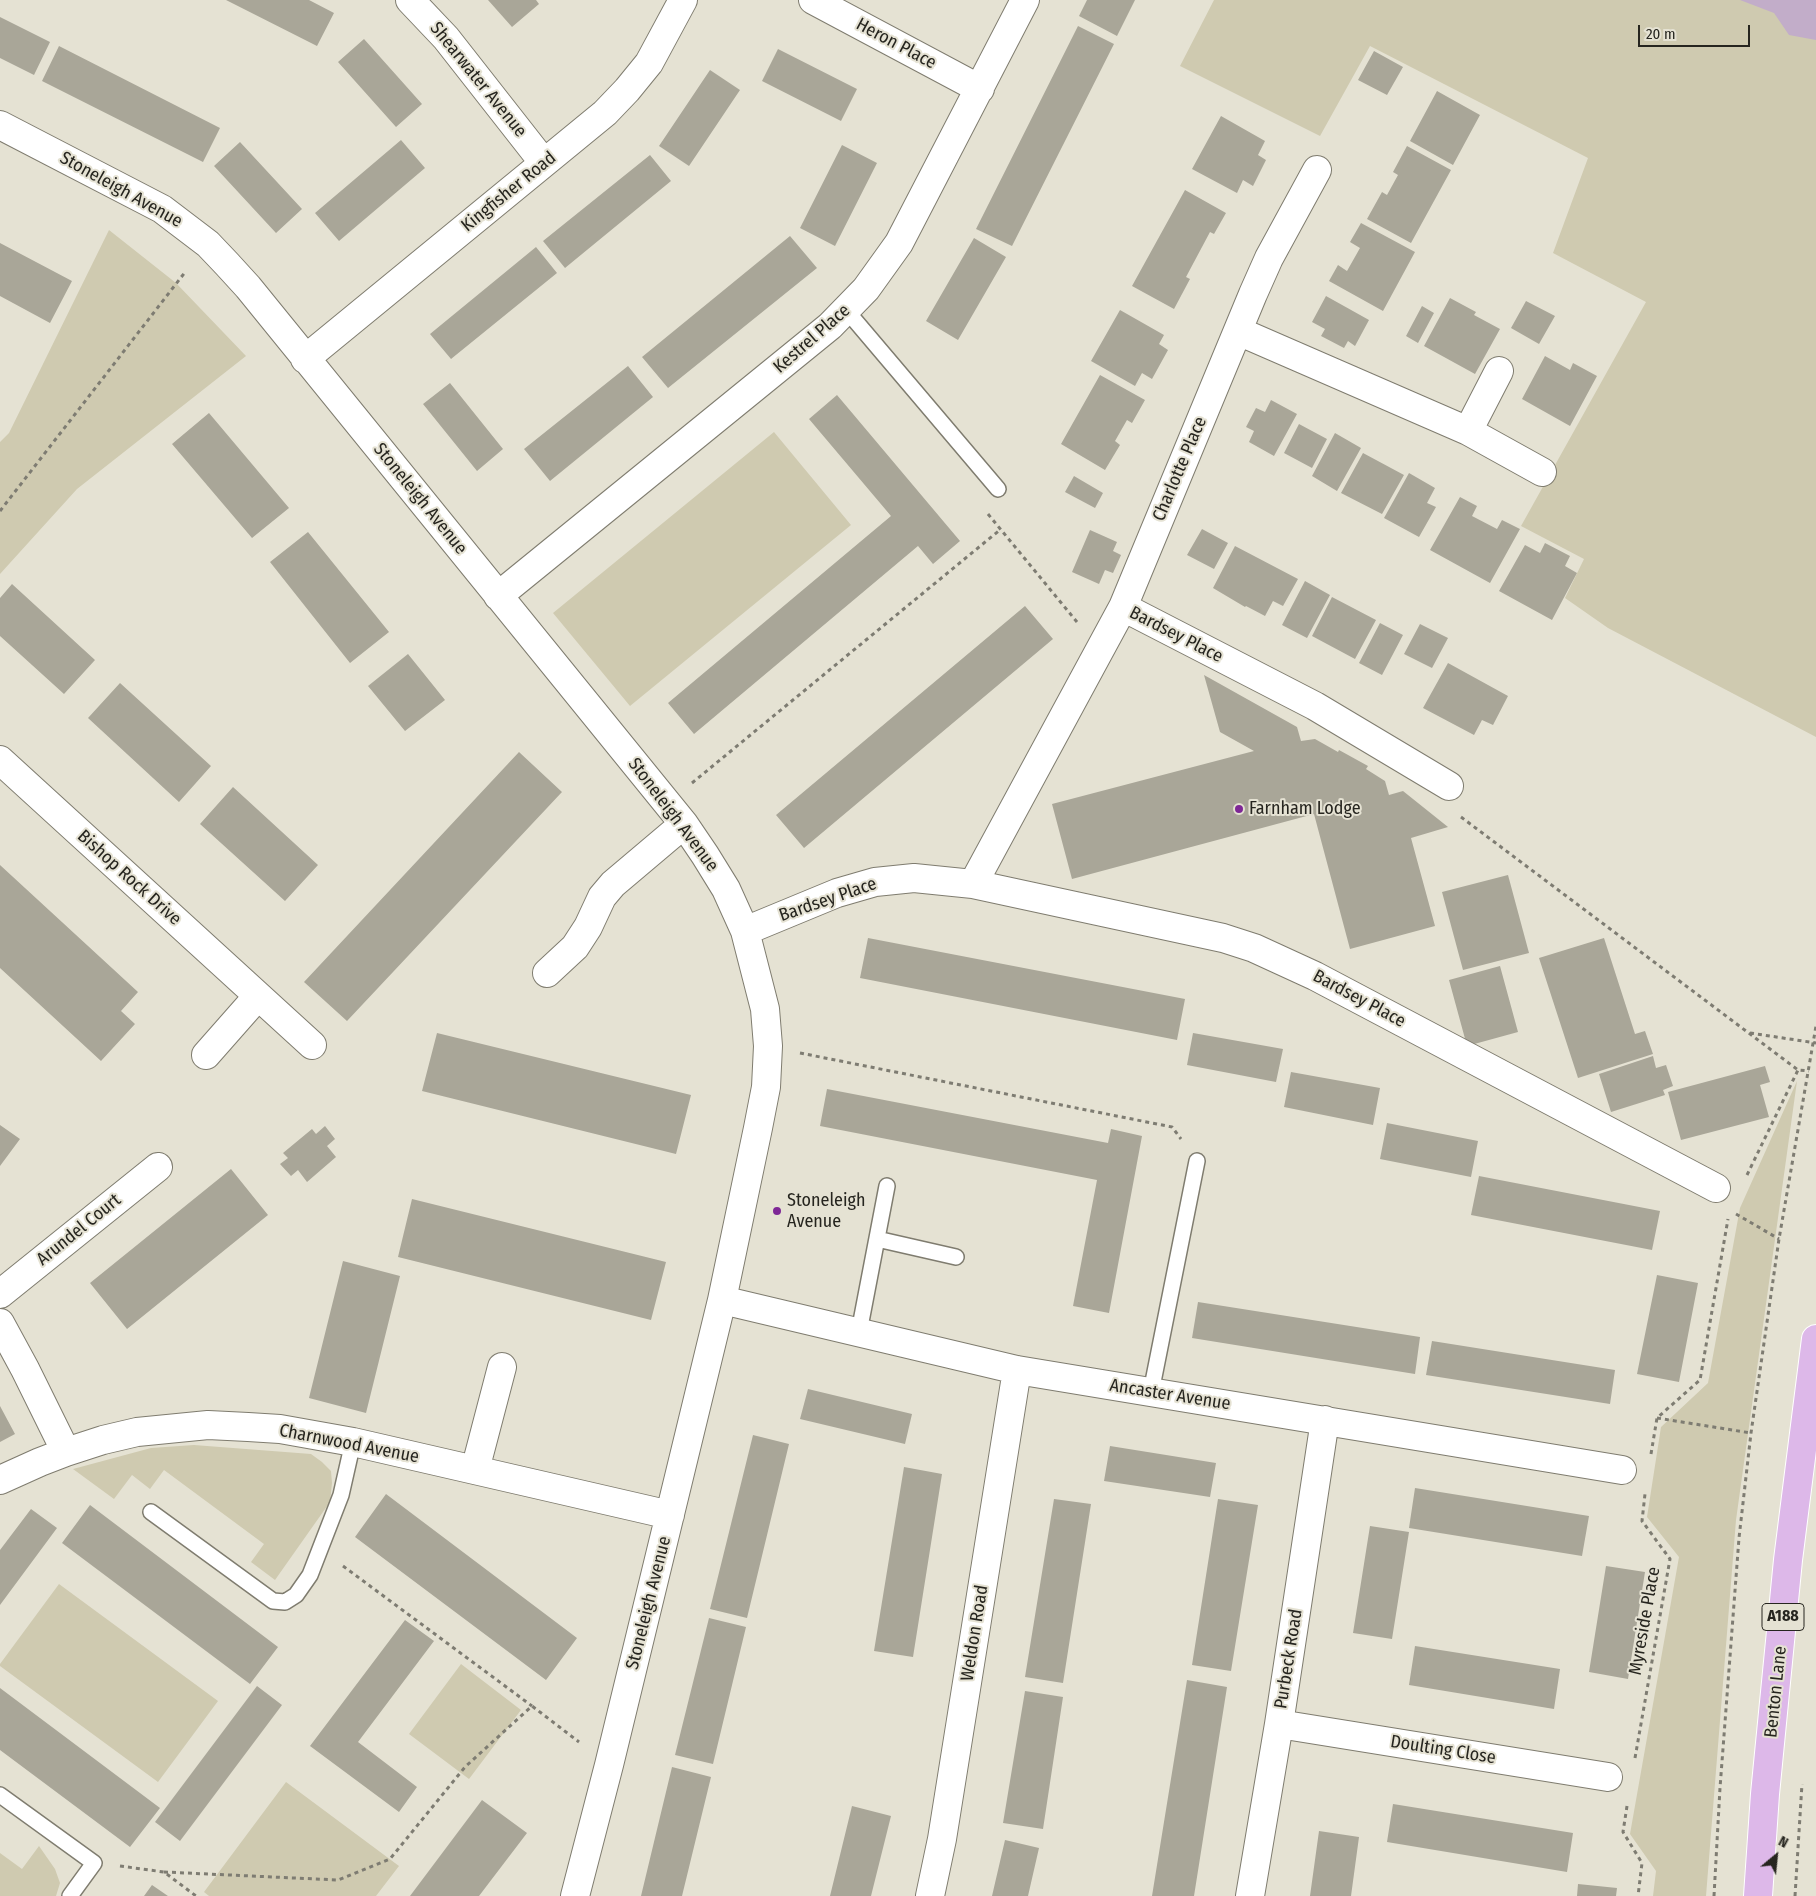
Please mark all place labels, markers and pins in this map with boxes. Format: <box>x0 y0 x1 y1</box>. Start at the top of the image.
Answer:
place label: Farnham Lodge <box>1249 798 1361 820</box>
marker: Farnham Lodge <box>1233 803 1245 815</box>
place label: Stoneleigh Avenue <box>787 1190 865 1232</box>
marker: Stoneleigh Avenue <box>771 1205 783 1217</box>

